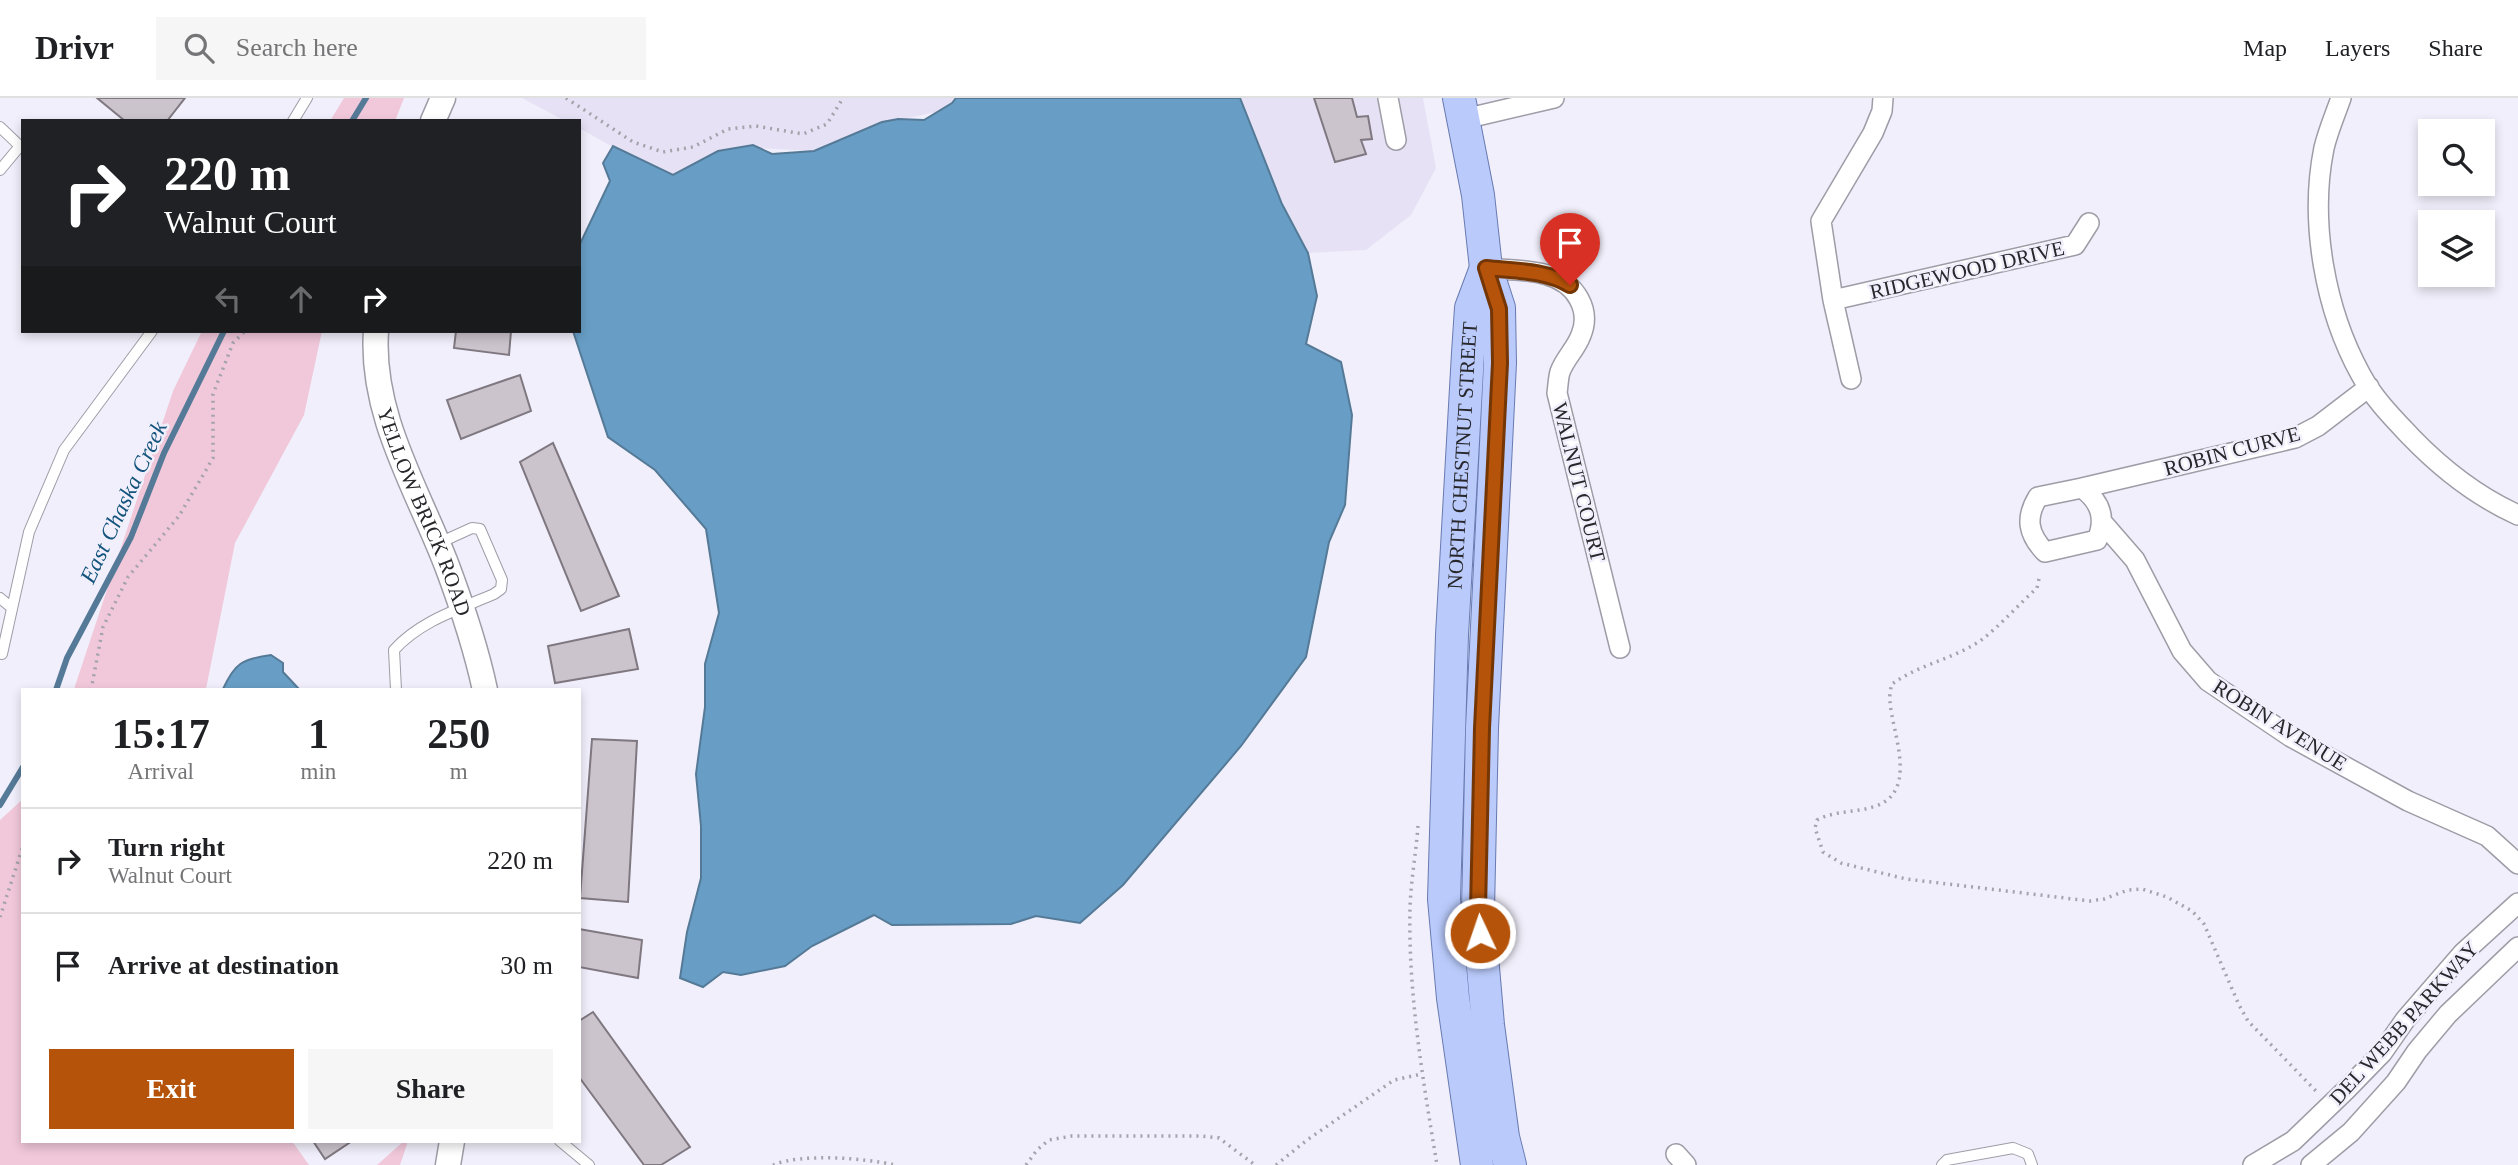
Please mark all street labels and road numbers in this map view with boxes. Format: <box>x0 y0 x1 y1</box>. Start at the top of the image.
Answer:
street label: RIDGEWOOD DRIVE <box>1867 236 2067 304</box>
street label: NORTH CHESTNUT STREET <box>1443 321 1482 590</box>
street label: WALNUT COURT <box>1548 400 1610 564</box>
street label: YELLOW BRICK ROAD <box>372 405 476 619</box>
street label: ROBIN CURVE <box>2161 421 2303 481</box>
street label: ROBIN AVENUE <box>2209 674 2351 776</box>
street label: DEL WEBB PARKWAY <box>2325 937 2483 1109</box>

